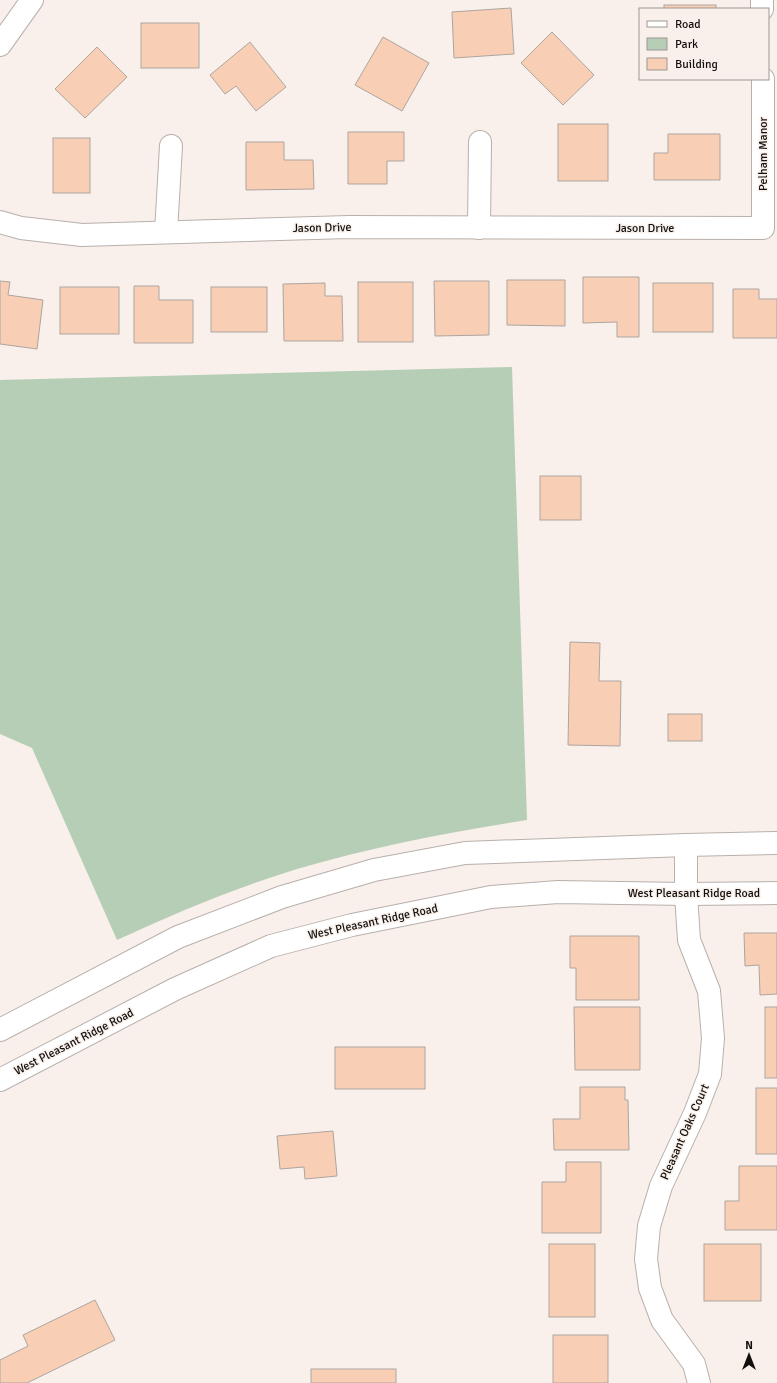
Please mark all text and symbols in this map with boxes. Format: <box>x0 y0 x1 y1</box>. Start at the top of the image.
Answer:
legend <box>639 8 769 80</box>
text: Road <box>675 17 701 32</box>
text: Park <box>675 37 698 52</box>
text: Building <box>675 57 718 72</box>
street label: Pelham Manor <box>756 117 771 191</box>
street label: Jason Drive <box>293 220 351 236</box>
street label: Jason Drive <box>616 221 674 236</box>
street label: West Pleasant Ridge Road <box>628 886 760 901</box>
street label: West Pleasant Ridge Road <box>307 901 439 943</box>
street label: West Pleasant Ridge Road <box>12 1005 136 1079</box>
street label: Pleasant Oaks Court <box>657 1082 713 1182</box>
north arrow <box>729 1335 769 1375</box>
text: N <box>745 1339 753 1352</box>

